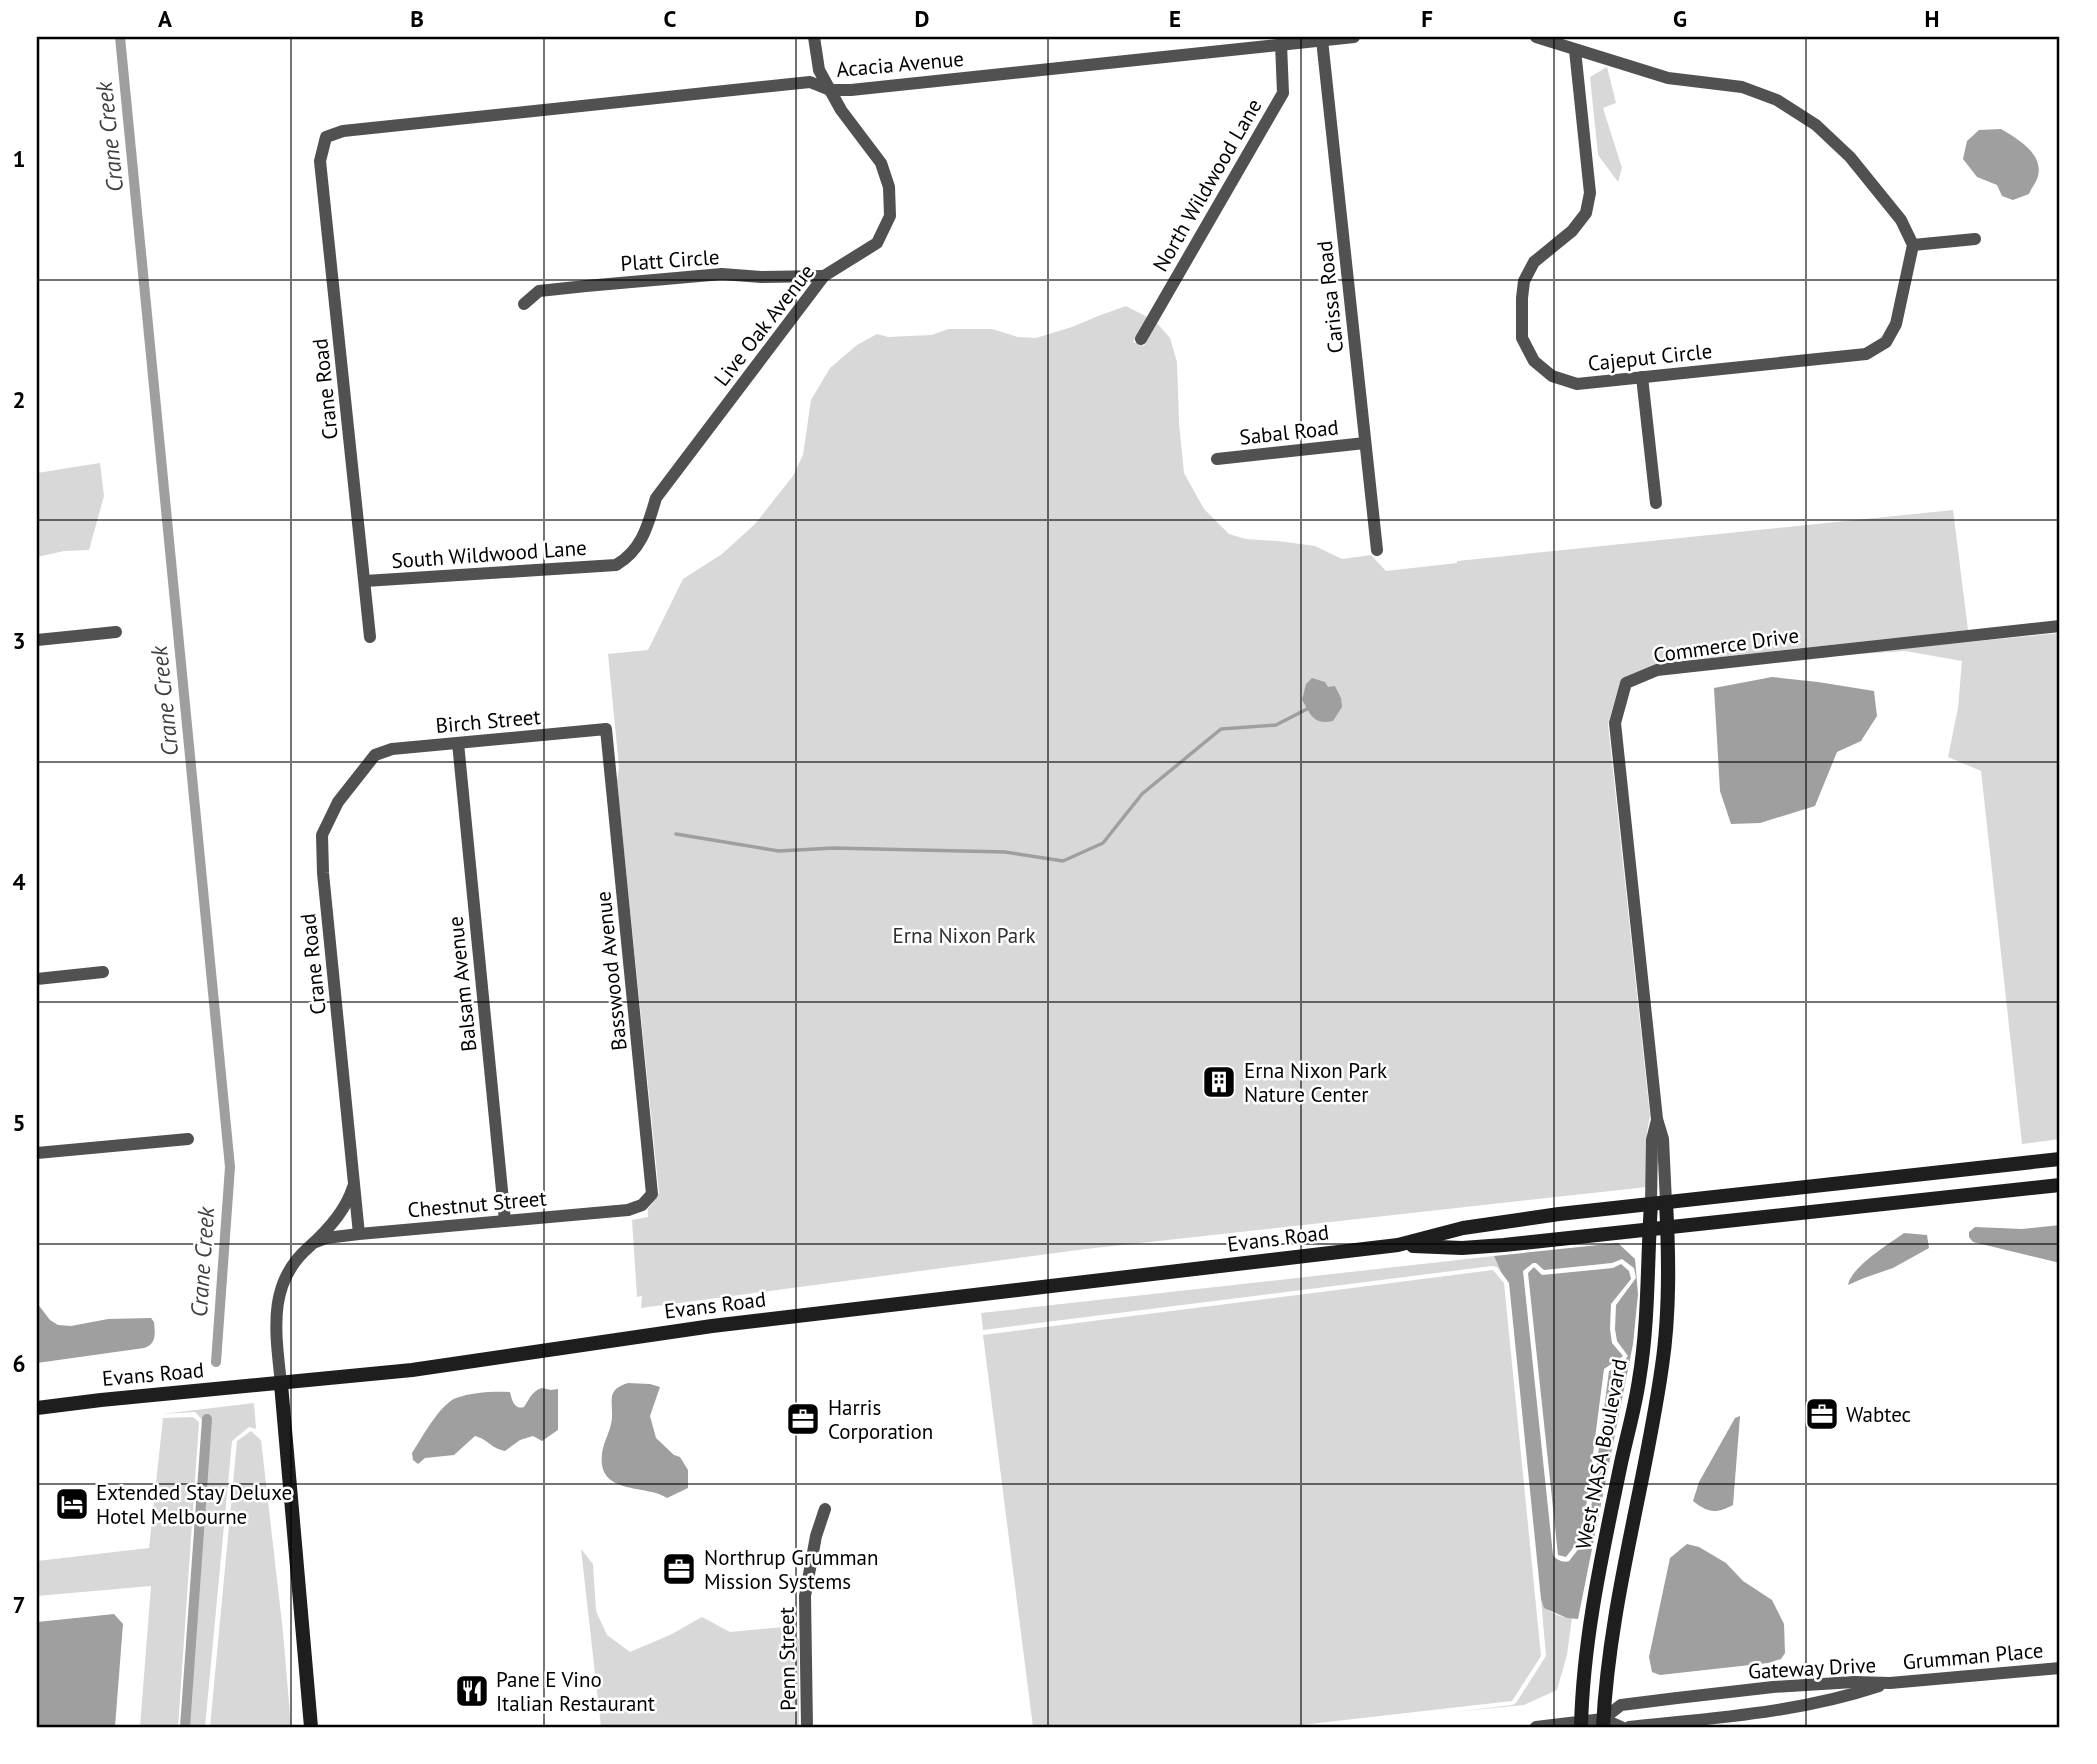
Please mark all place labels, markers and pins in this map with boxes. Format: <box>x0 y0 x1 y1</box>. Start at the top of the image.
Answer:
place label: Erna Nixon Park Nature Center <box>1244 1057 1387 1108</box>
building icon: Erna Nixon Park Nature Center <box>1200 1063 1238 1101</box>
place label: Harris Corporation <box>828 1394 933 1445</box>
office icon: Wabtec <box>1803 1395 1841 1433</box>
office icon: Harris Corporation <box>784 1400 822 1438</box>
place label: Wabtec <box>1846 1401 1911 1428</box>
place label: Extended Stay Deluxe Hotel Melbourne <box>96 1479 292 1530</box>
hotel icon: Extended Stay Deluxe Hotel Melbourne <box>53 1485 91 1523</box>
place label: Northrup Grumman Mission Systems <box>704 1544 879 1595</box>
office icon: Northrup Grumman Mission Systems <box>660 1550 698 1588</box>
place label: Pane E Vino Italian Restaurant <box>496 1666 655 1717</box>
restaurant icon: Pane E Vino Italian Restaurant <box>453 1672 491 1710</box>

